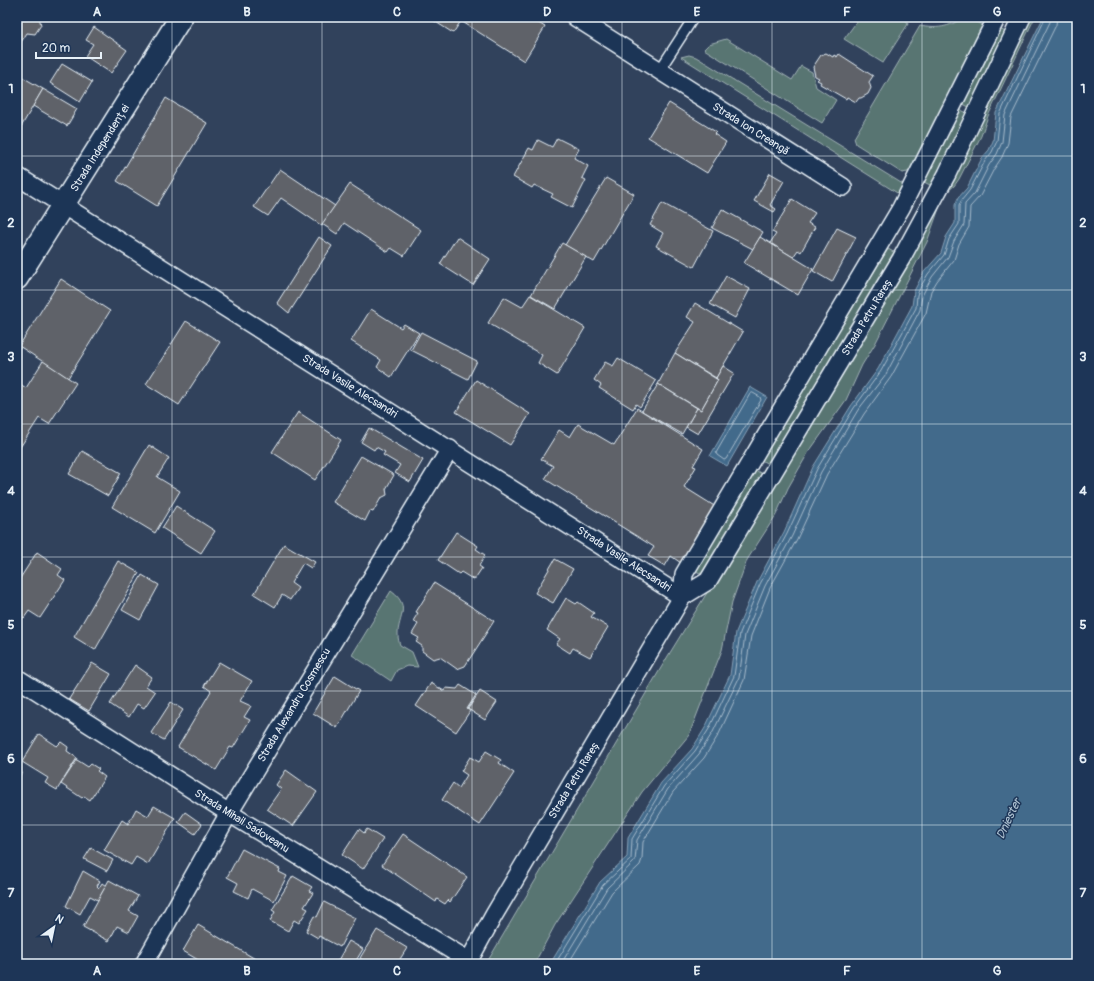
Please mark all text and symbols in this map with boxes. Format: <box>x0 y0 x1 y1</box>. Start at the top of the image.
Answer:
text: A <box>93 4 102 20</box>
text: B <box>243 4 251 20</box>
text: C <box>393 4 401 20</box>
text: D <box>543 4 551 20</box>
text: E <box>694 4 701 20</box>
text: F <box>843 4 851 20</box>
text: G <box>993 4 1002 20</box>
scale bar <box>36 34 101 60</box>
text: 20 m <box>42 41 71 56</box>
text: 1 <box>8 81 14 97</box>
text: 1 <box>1080 81 1086 97</box>
street label: Strada Ion Creangă <box>710 100 792 158</box>
street label: Strada Independenței <box>68 102 132 194</box>
text: 2 <box>7 215 15 231</box>
text: 2 <box>1079 215 1087 231</box>
street label: Strada Petru Rareș <box>839 276 895 358</box>
text: 3 <box>7 349 15 365</box>
text: 3 <box>1079 349 1087 365</box>
street label: Strada Vasile Alecsandri <box>300 351 400 421</box>
text: 4 <box>7 483 15 499</box>
text: 4 <box>1079 483 1087 499</box>
street label: Strada Vasile Alecsandri <box>574 524 674 594</box>
text: 5 <box>7 617 15 633</box>
text: 5 <box>1079 617 1087 633</box>
street label: Strada Alexandru Cosmescu <box>255 646 333 764</box>
street label: Strada Petru Rareș <box>546 739 602 821</box>
text: 6 <box>7 751 15 767</box>
text: 6 <box>1079 751 1087 767</box>
street label: Strada Mihail Sadoveanu <box>192 786 292 856</box>
water label: Dniester <box>993 795 1026 842</box>
text: 7 <box>8 885 15 901</box>
text: 7 <box>1080 885 1087 901</box>
north arrow <box>34 907 74 947</box>
text: N <box>53 912 66 927</box>
text: A <box>93 963 102 979</box>
text: B <box>243 963 251 979</box>
text: C <box>393 963 401 979</box>
text: D <box>543 963 551 979</box>
text: E <box>694 963 701 979</box>
text: F <box>843 963 851 979</box>
text: G <box>993 963 1002 979</box>

